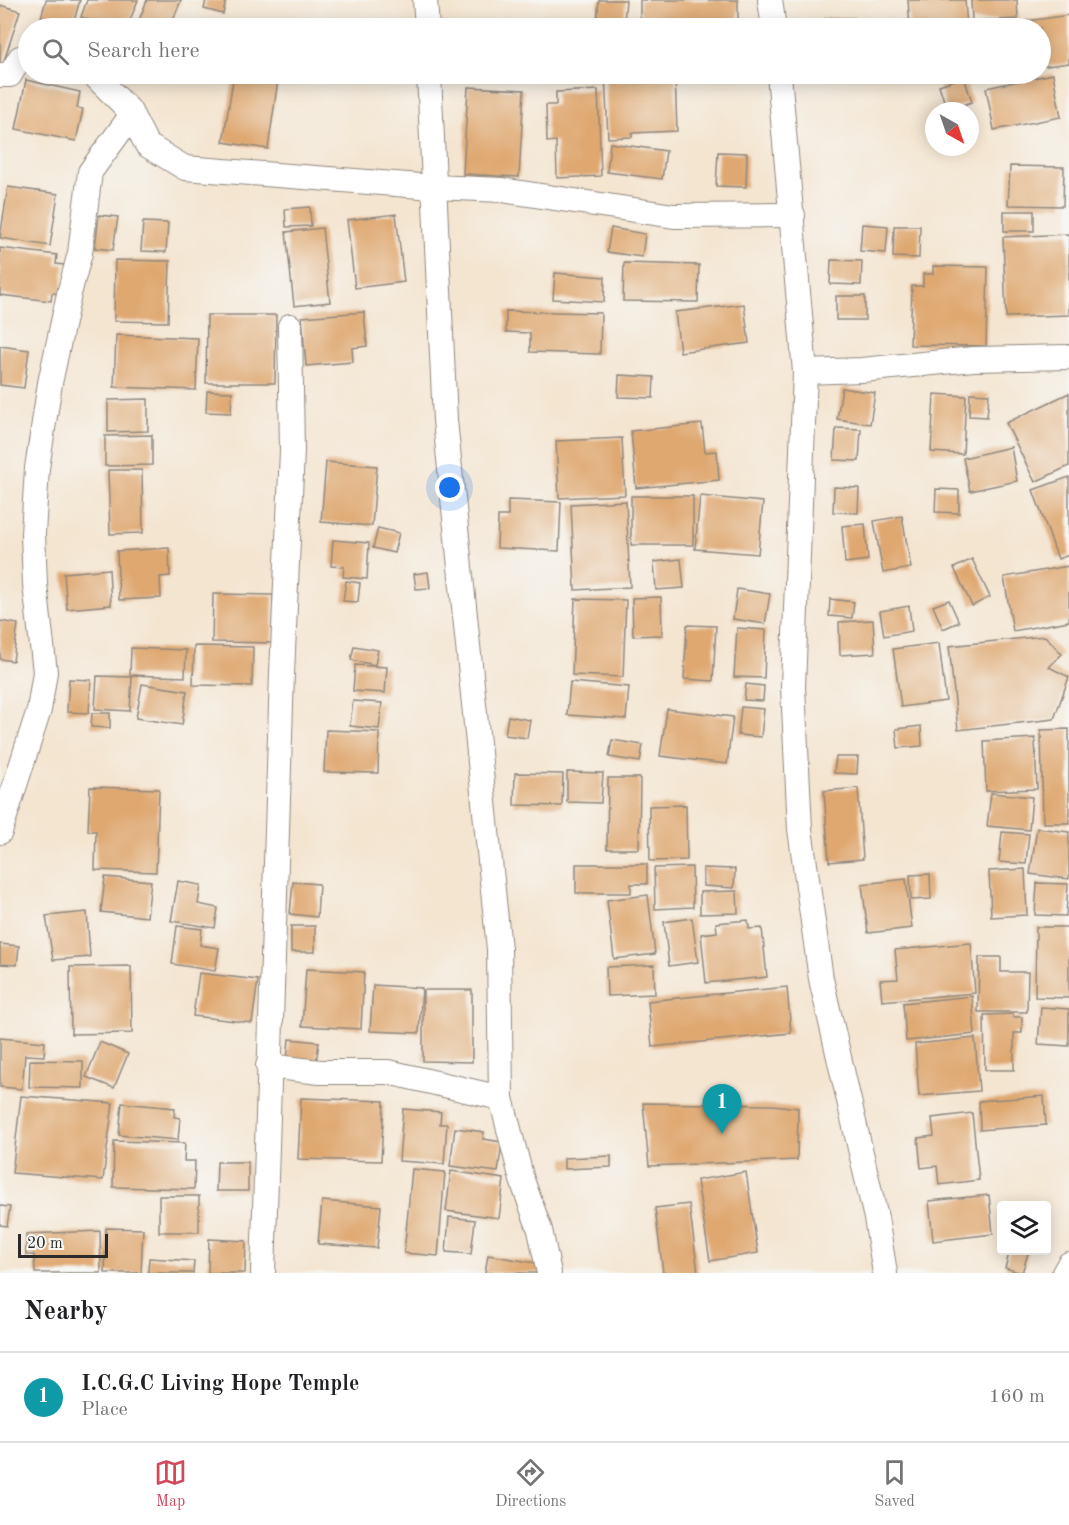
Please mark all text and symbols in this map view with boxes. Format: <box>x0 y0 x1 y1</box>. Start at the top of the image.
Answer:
search box <box>18 18 1051 84</box>
icon: search <box>39 35 72 68</box>
text: Search here <box>87 40 200 62</box>
north arrow <box>925 102 979 156</box>
your location <box>435 473 464 502</box>
pin: 1 <box>702 1084 742 1134</box>
map controls <box>997 1201 1051 1255</box>
button: layers <box>997 1201 1051 1255</box>
scale bar <box>18 1231 108 1258</box>
text: 20 m <box>27 1236 63 1252</box>
text: Nearby <box>24 1299 108 1325</box>
text: I.C.G.C Living Hope Temple <box>81 1373 359 1395</box>
text: 1 <box>38 1387 49 1407</box>
text: 160 m <box>989 1387 1045 1407</box>
text: Place <box>81 1400 128 1420</box>
tab: Map <box>154 1456 187 1512</box>
tab: Directions <box>495 1456 566 1512</box>
tab: Saved <box>874 1456 915 1512</box>

